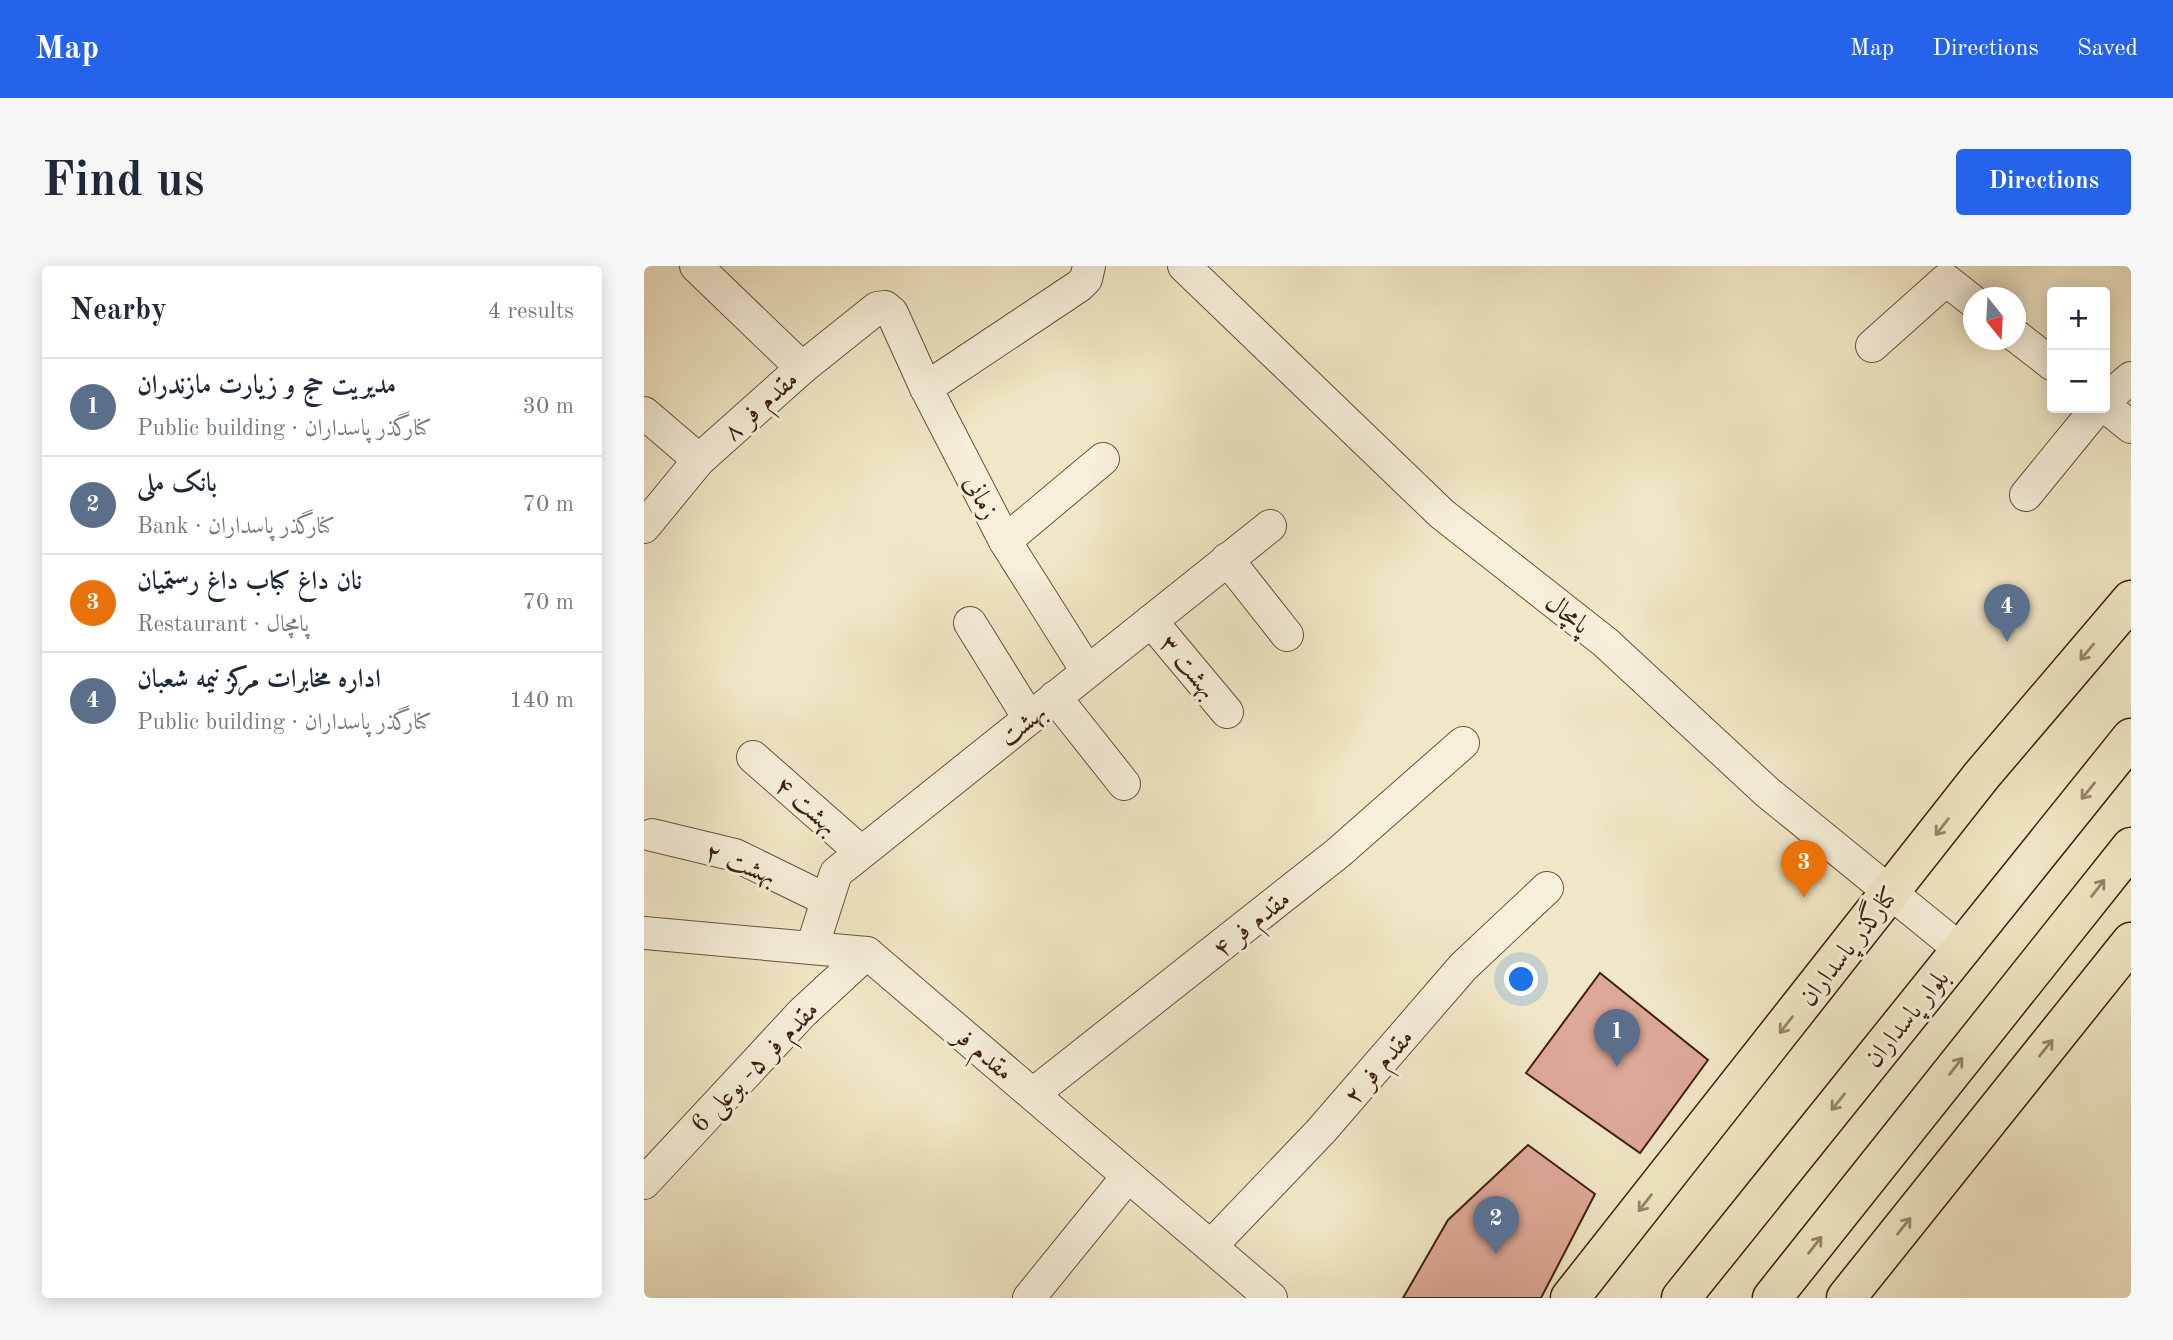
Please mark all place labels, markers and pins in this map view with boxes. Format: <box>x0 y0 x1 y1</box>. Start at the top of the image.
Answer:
pin: 4 <box>1984 584 2030 642</box>
pin: 3 <box>1781 840 1827 898</box>
pin: 1 <box>1594 1009 1640 1067</box>
pin: 2 <box>1473 1196 1519 1254</box>

